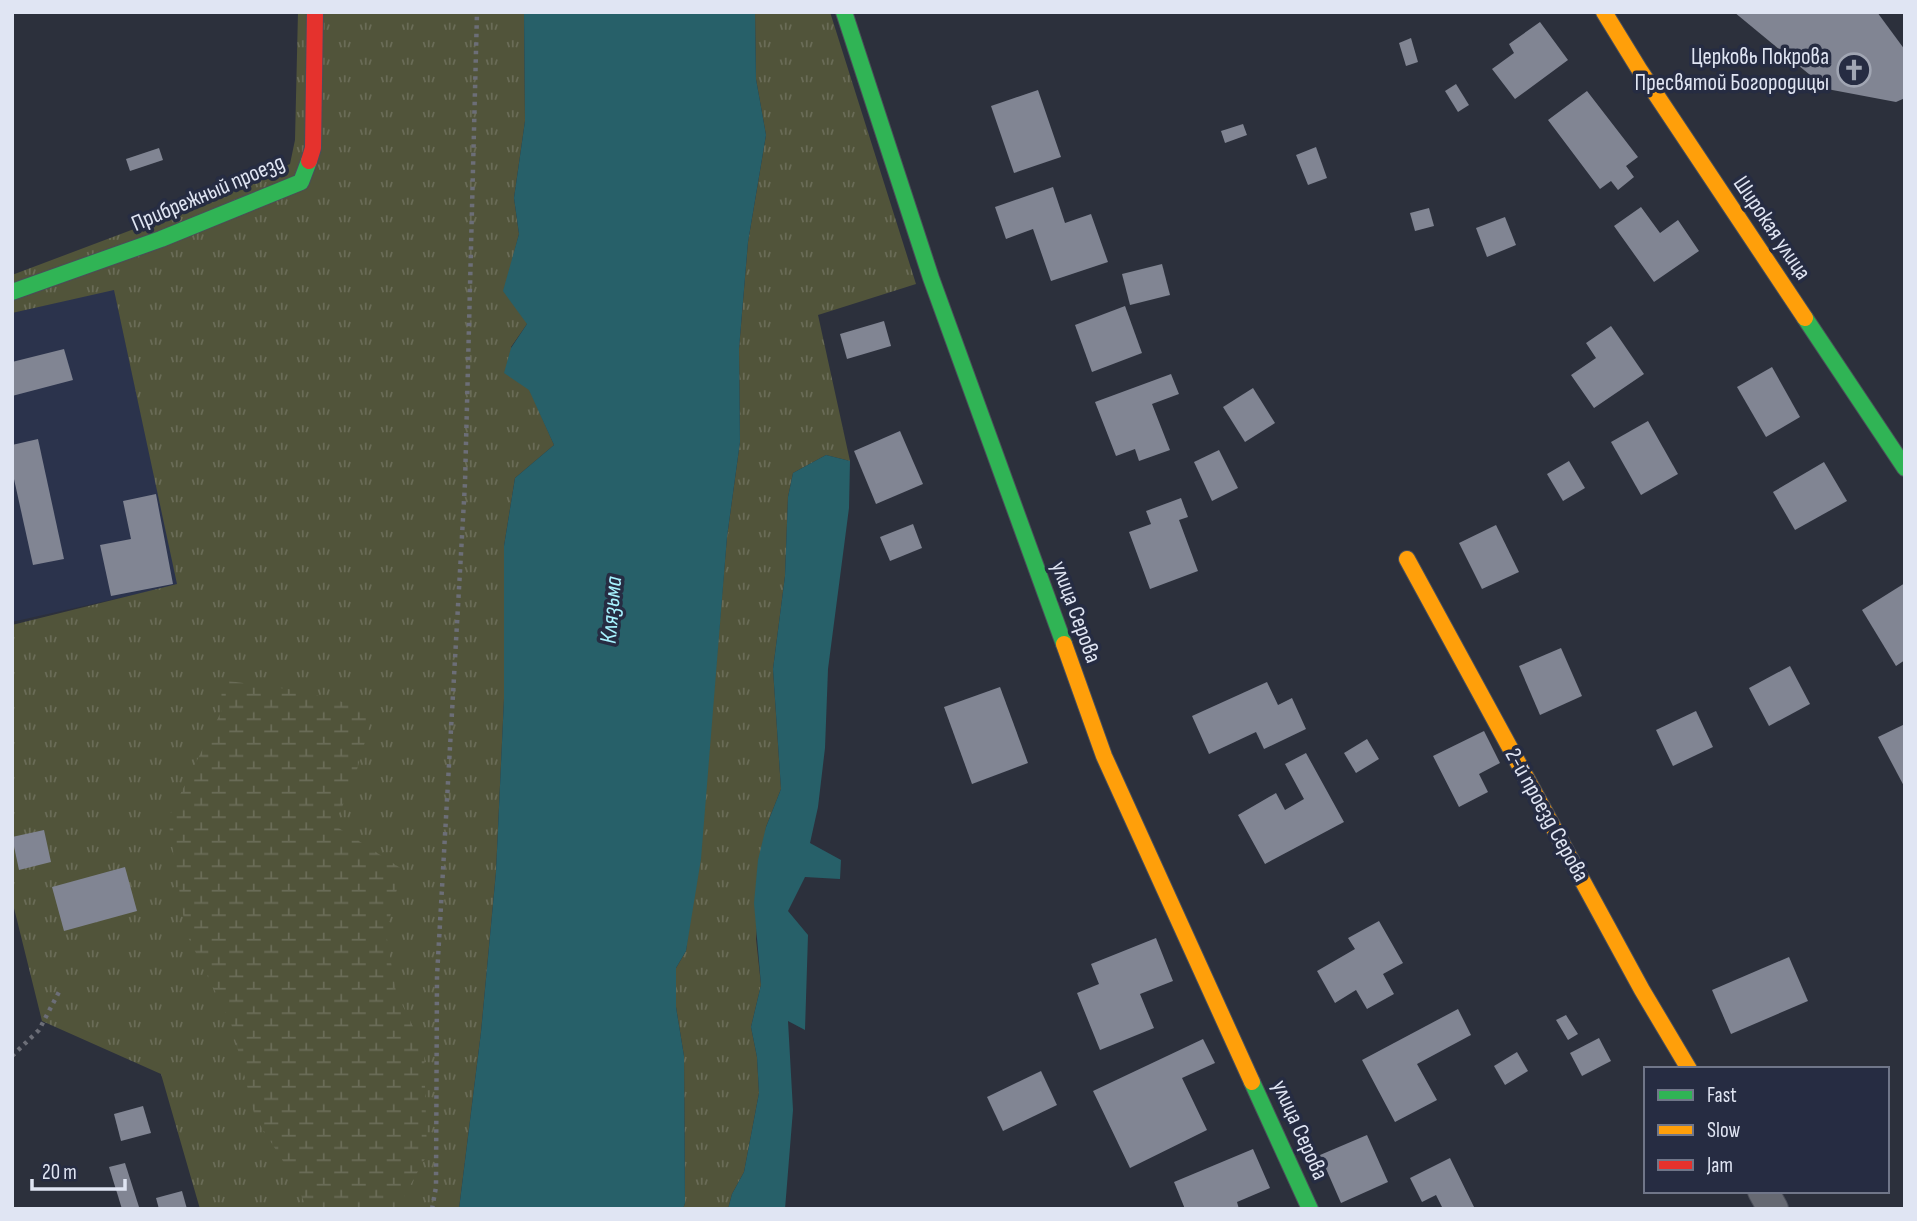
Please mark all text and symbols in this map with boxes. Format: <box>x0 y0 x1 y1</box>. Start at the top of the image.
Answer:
place label: Церковь Покрова Пресвятой Богородицы <box>1635 43 1829 97</box>
church icon: Церковь Покрова Пресвятой Богородицы <box>1835 51 1873 89</box>
street label: Прибрежный проезд <box>127 148 289 238</box>
street label: Широкая улица <box>1727 171 1817 285</box>
street label: улица Серова <box>1045 557 1107 667</box>
water label: Клязьма <box>594 575 628 645</box>
street label: 2-й проезд Серова <box>1499 743 1595 887</box>
legend <box>1644 1067 1889 1193</box>
street label: улица Серова <box>1266 1076 1334 1184</box>
text: Fast <box>1707 1083 1737 1108</box>
text: Slow <box>1707 1118 1741 1143</box>
scale bar <box>32 1148 124 1192</box>
text: Jam <box>1706 1153 1733 1178</box>
text: 20 m <box>42 1160 77 1185</box>

